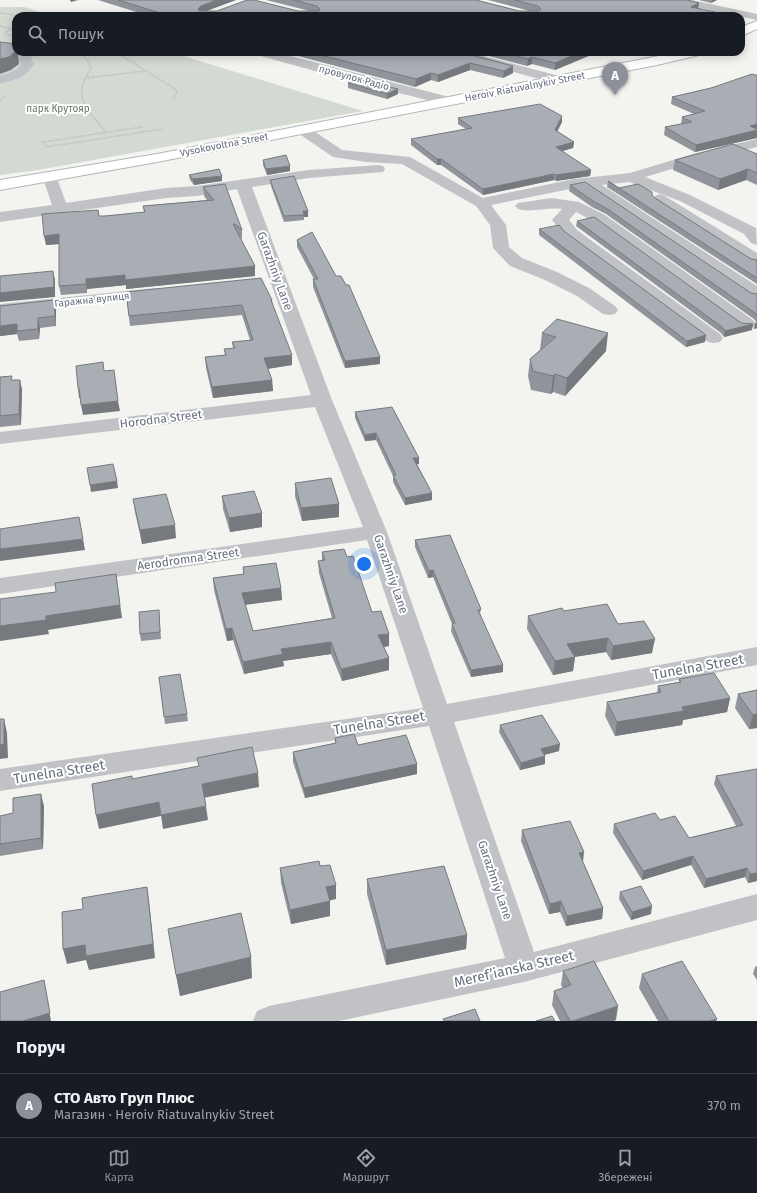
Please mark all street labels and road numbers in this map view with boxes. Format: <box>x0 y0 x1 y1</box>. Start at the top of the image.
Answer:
street label: провулок Радіо <box>317 62 391 93</box>
street label: Heroiv Riatuvalnykiv Street <box>464 69 586 105</box>
street label: Vysokovoltna Street <box>179 130 270 159</box>
street label: Garazhniy Lane <box>254 230 296 312</box>
street label: Гаражна вулиця <box>54 290 130 310</box>
street label: Horodna Street <box>119 407 204 431</box>
street label: Garazhniy Lane <box>371 533 411 615</box>
street label: Aerodromna Street <box>136 545 241 573</box>
street label: Tunelna Street <box>651 650 746 683</box>
street label: Tunelna Street <box>332 707 427 739</box>
street label: Tunelna Street <box>12 756 107 788</box>
street label: Garazhniy Lane <box>475 839 515 921</box>
street label: Meref’ianska Street <box>452 947 577 991</box>

